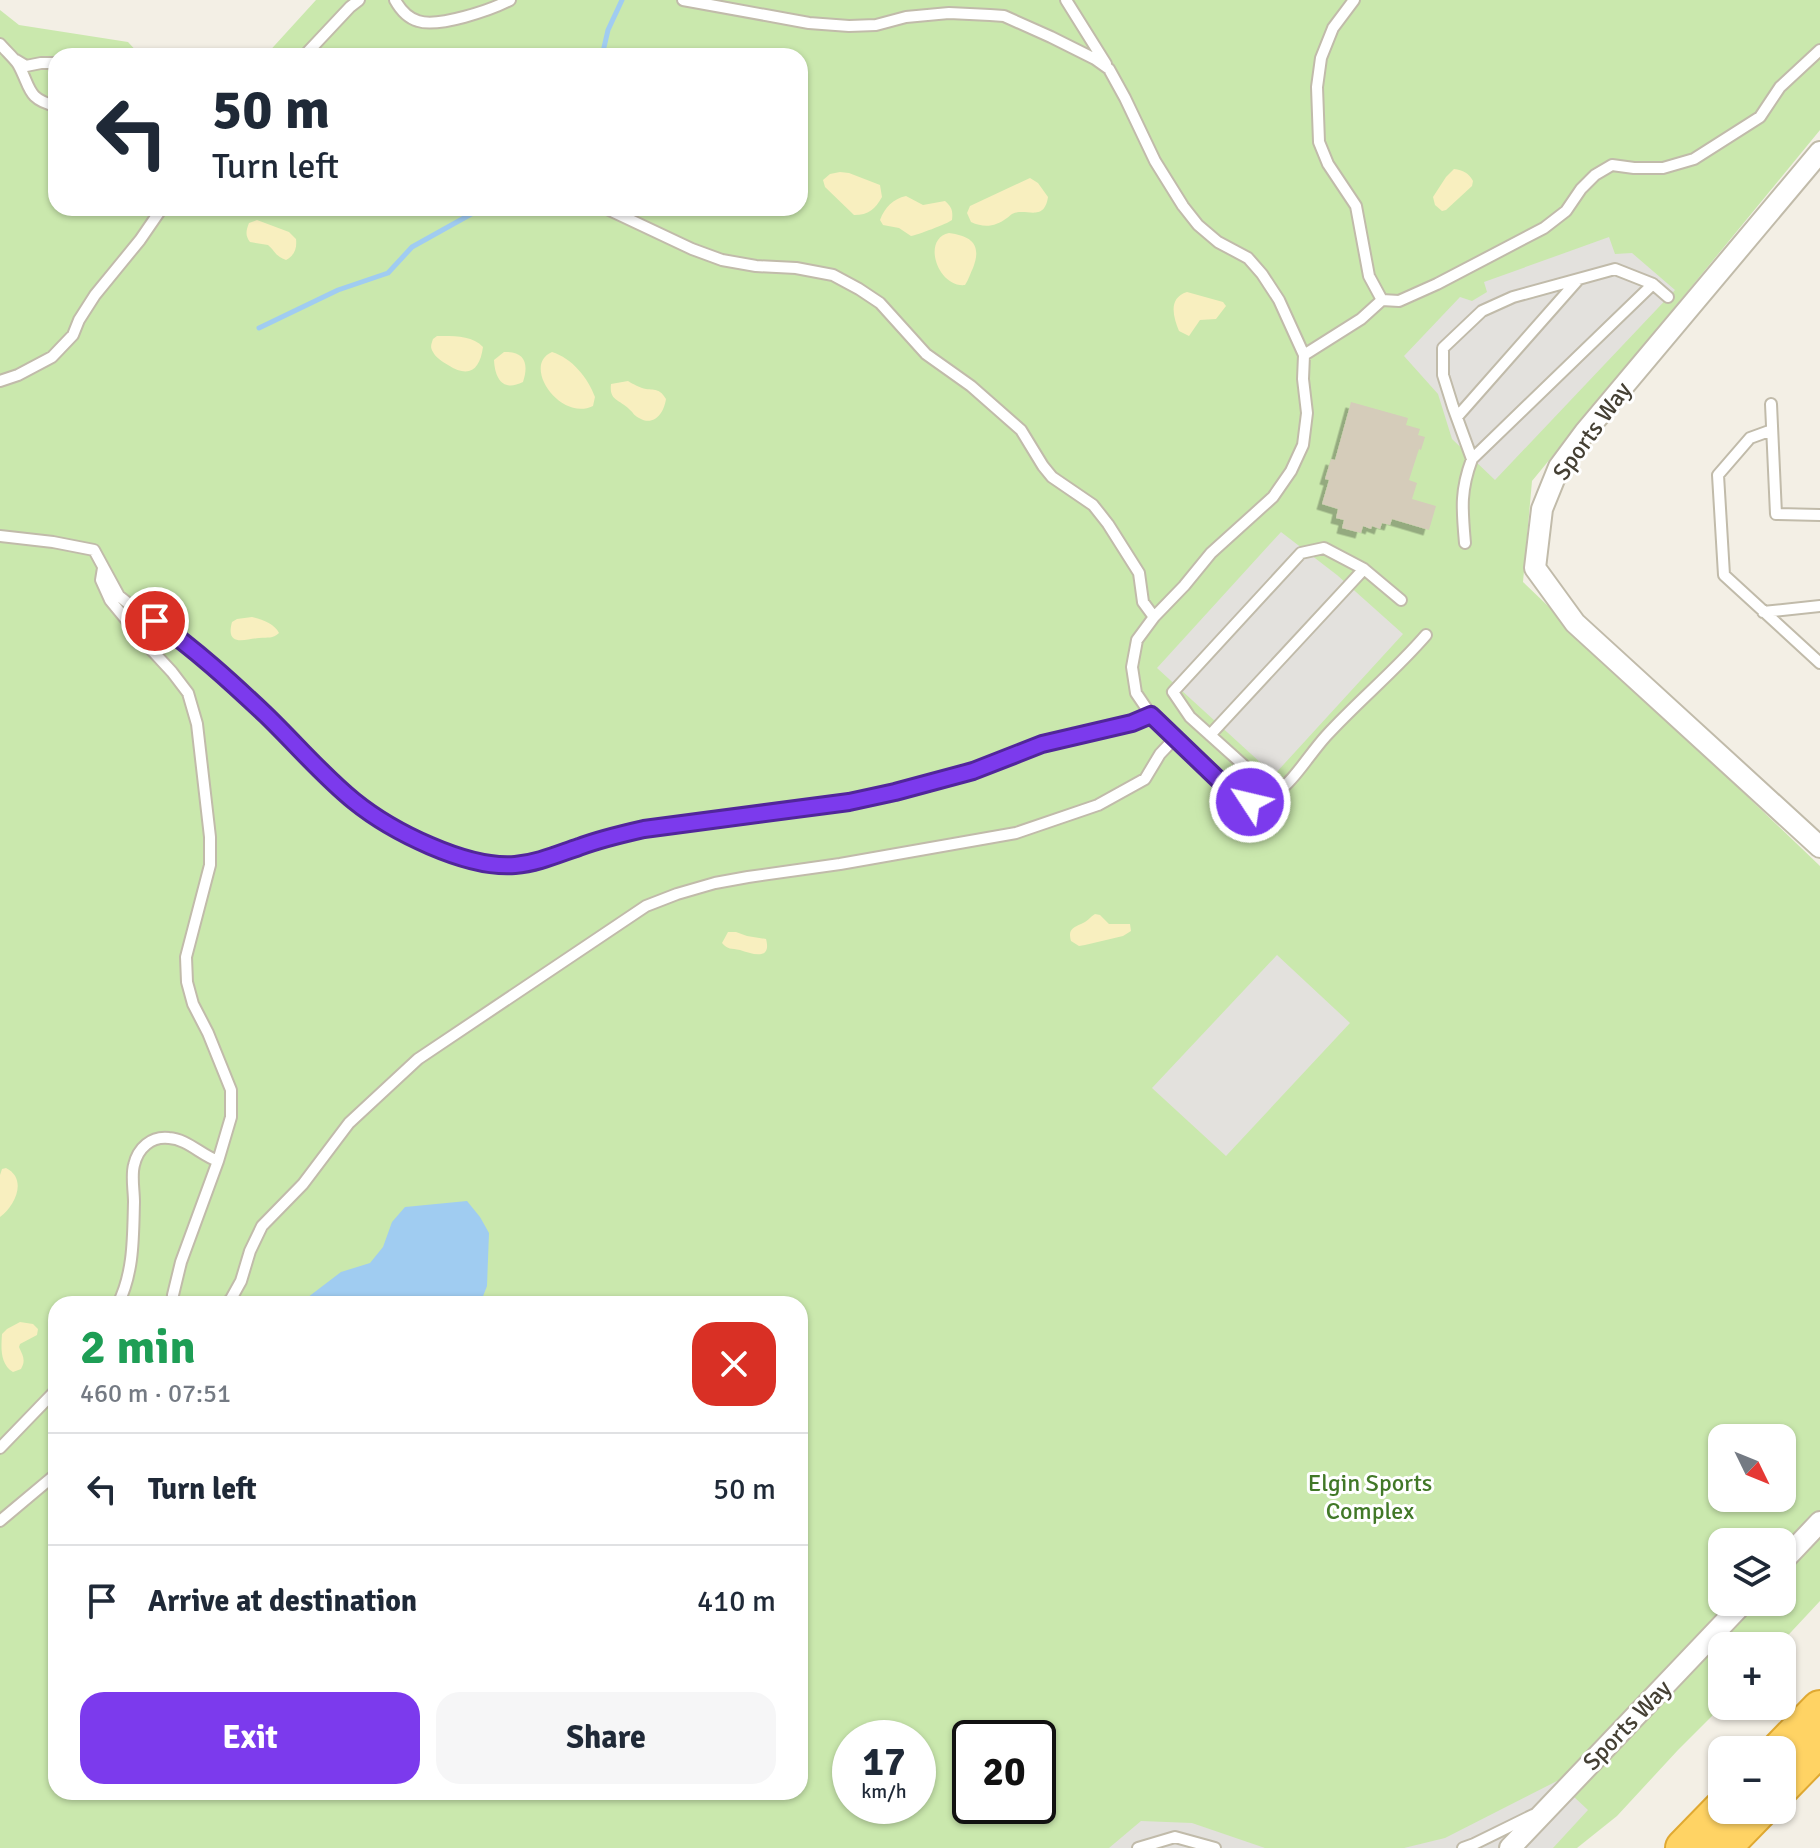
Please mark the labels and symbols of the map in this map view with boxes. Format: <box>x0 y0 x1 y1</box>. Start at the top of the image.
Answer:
street label: Sports Way <box>1546 376 1638 486</box>
pin <box>121 587 189 655</box>
position arrow <box>1208 760 1292 844</box>
north arrow <box>1708 1424 1796 1512</box>
park label: Elgin Sports Complex <box>1308 1468 1432 1526</box>
street label: Sports Way <box>1576 1673 1678 1777</box>
speed limit sign: 20 <box>952 1720 1056 1824</box>

